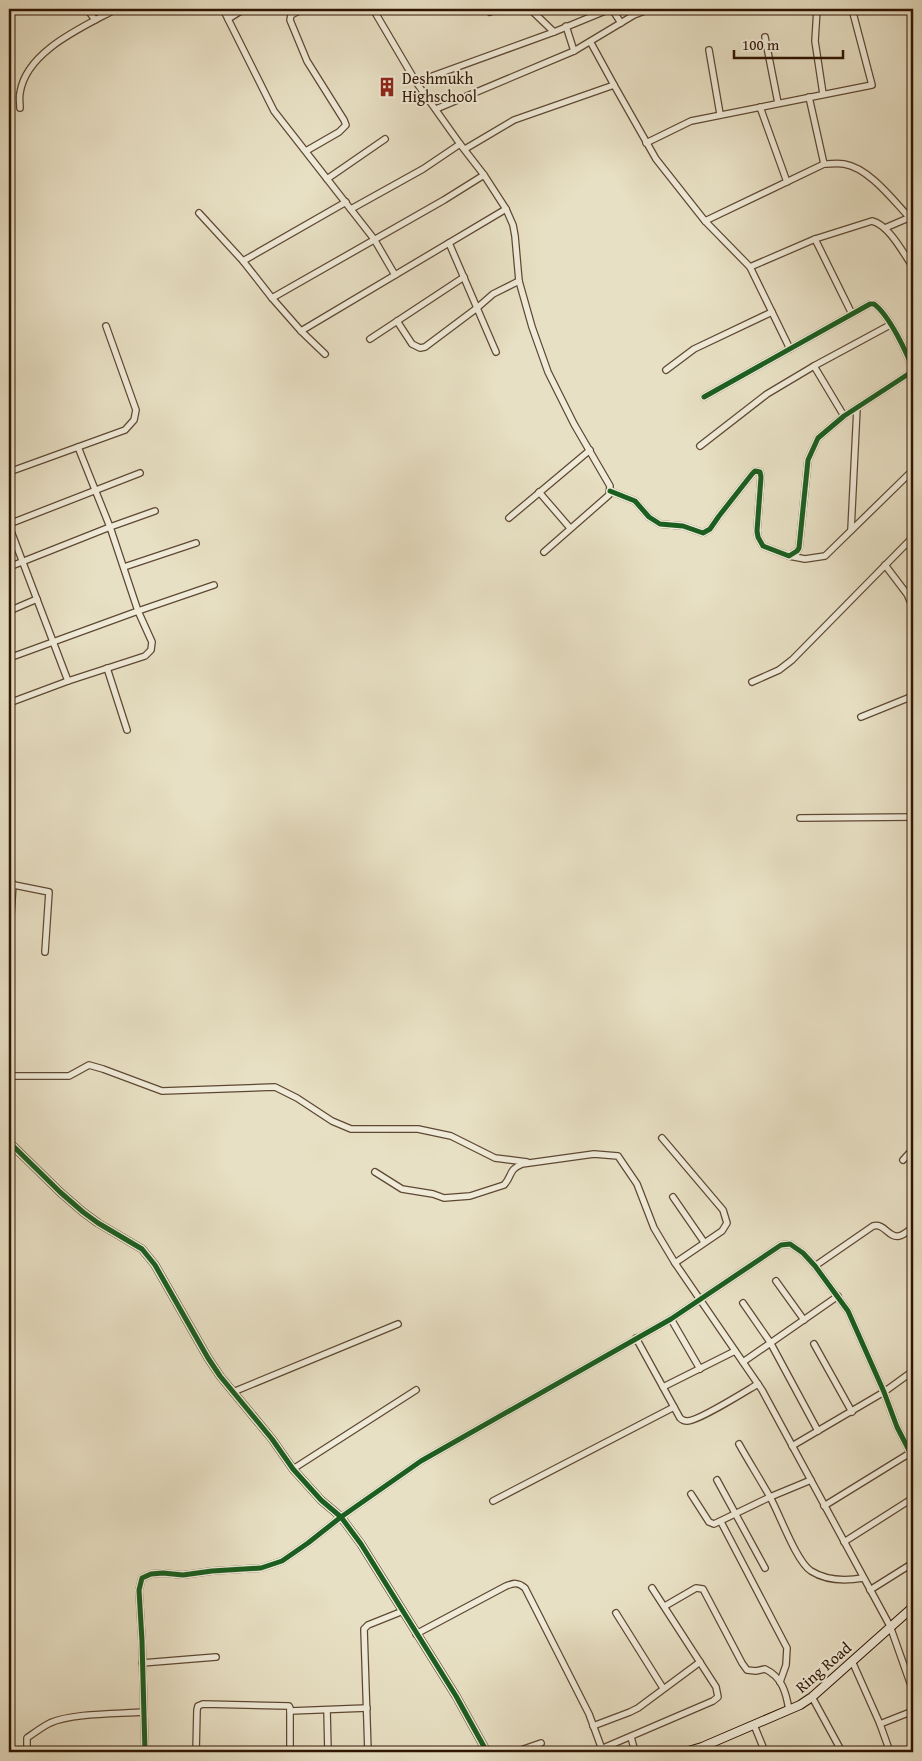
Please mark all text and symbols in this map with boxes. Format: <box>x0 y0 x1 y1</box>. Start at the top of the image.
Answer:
scale bar <box>734 28 843 60</box>
text: 100 m <box>742 34 780 55</box>
place label: Deshmukh Highschool <box>402 66 478 108</box>
building icon: Deshmukh Highschool <box>376 76 398 98</box>
street label: Ring Road <box>790 1635 857 1698</box>

